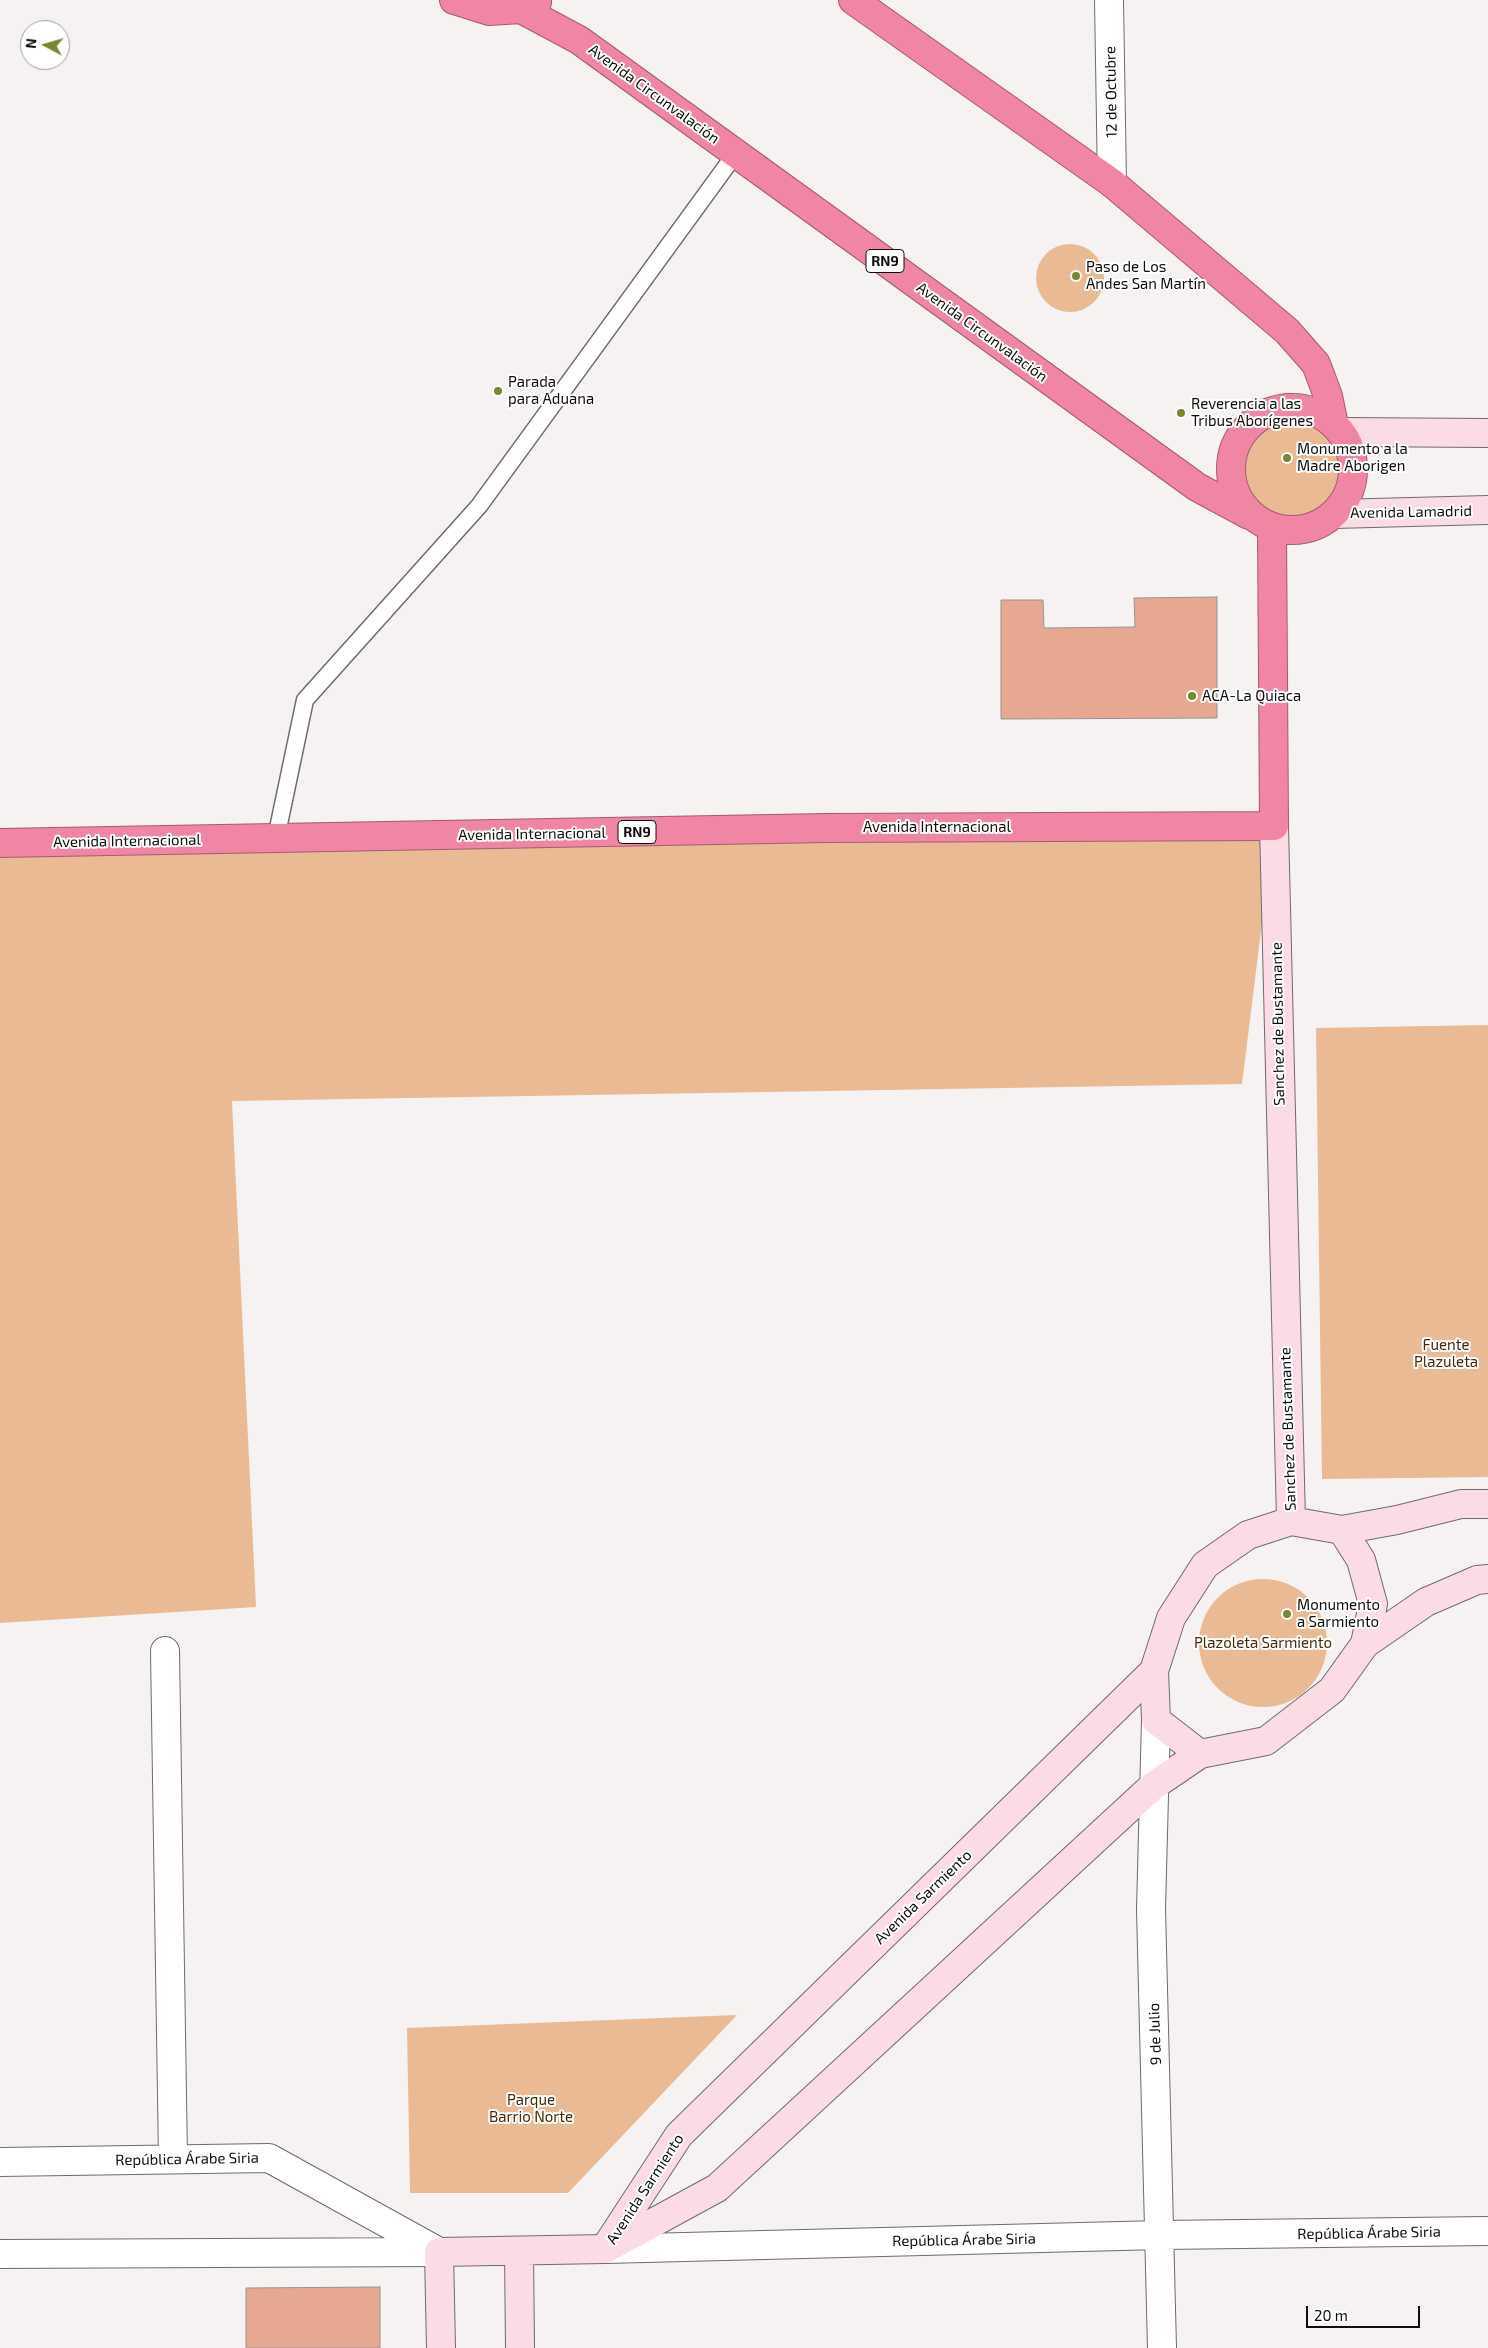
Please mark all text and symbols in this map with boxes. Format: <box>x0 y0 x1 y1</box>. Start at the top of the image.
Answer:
north arrow <box>20 20 70 70</box>
text: N <box>22 38 40 49</box>
street label: Avenida Circunvalación <box>585 40 723 148</box>
street label: 12 de Octubre <box>1101 46 1121 138</box>
road number: RN9 <box>866 250 904 272</box>
place label: Paso de Los Andes San Martín <box>1086 258 1206 293</box>
marker: Paso de Los Andes San Martín <box>1070 270 1082 282</box>
street label: Avenida Circunvalación <box>913 278 1051 386</box>
place label: Parada para Aduana <box>508 373 594 408</box>
marker: Parada para Aduana <box>492 385 504 397</box>
place label: Reverencia a las Tribus Aborígenes <box>1191 395 1313 430</box>
marker: Reverencia a las Tribus Aborígenes <box>1175 407 1187 419</box>
place label: Monumento a la Madre Aborigen <box>1297 440 1408 475</box>
marker: Monumento a la Madre Aborigen <box>1281 452 1293 464</box>
street label: Avenida Lamadrid <box>1350 502 1472 522</box>
place label: ACA-La Quiaca <box>1202 687 1301 705</box>
marker: ACA-La Quiaca <box>1186 690 1198 702</box>
street label: Avenida Internacional <box>863 818 1011 836</box>
road number: RN9 <box>618 820 656 844</box>
street label: Avenida Internacional <box>458 824 606 844</box>
street label: Avenida Internacional <box>53 831 201 851</box>
street label: Sanchez de Bustamante <box>1268 942 1288 1106</box>
park label: Fuente Plazuleta <box>1414 1336 1478 1371</box>
street label: Sanchez de Bustamante <box>1276 1347 1300 1511</box>
place label: Monumento a Sarmiento <box>1297 1596 1380 1631</box>
marker: Monumento a Sarmiento <box>1281 1608 1293 1620</box>
park label: Plazoleta Sarmiento <box>1194 1634 1332 1652</box>
street label: Avenida Sarmiento <box>871 1846 975 1948</box>
street label: 9 de Julio <box>1145 2003 1165 2065</box>
park label: Parque Barrio Norte <box>489 2091 573 2126</box>
street label: Avenida Sarmiento <box>603 2130 687 2248</box>
street label: República Árabe Siria <box>115 2149 259 2169</box>
street label: República Árabe Siria <box>1297 2223 1441 2243</box>
street label: República Árabe Siria <box>892 2230 1036 2250</box>
scale bar <box>1308 2296 1422 2328</box>
text: 20 m <box>1314 2306 1348 2324</box>

